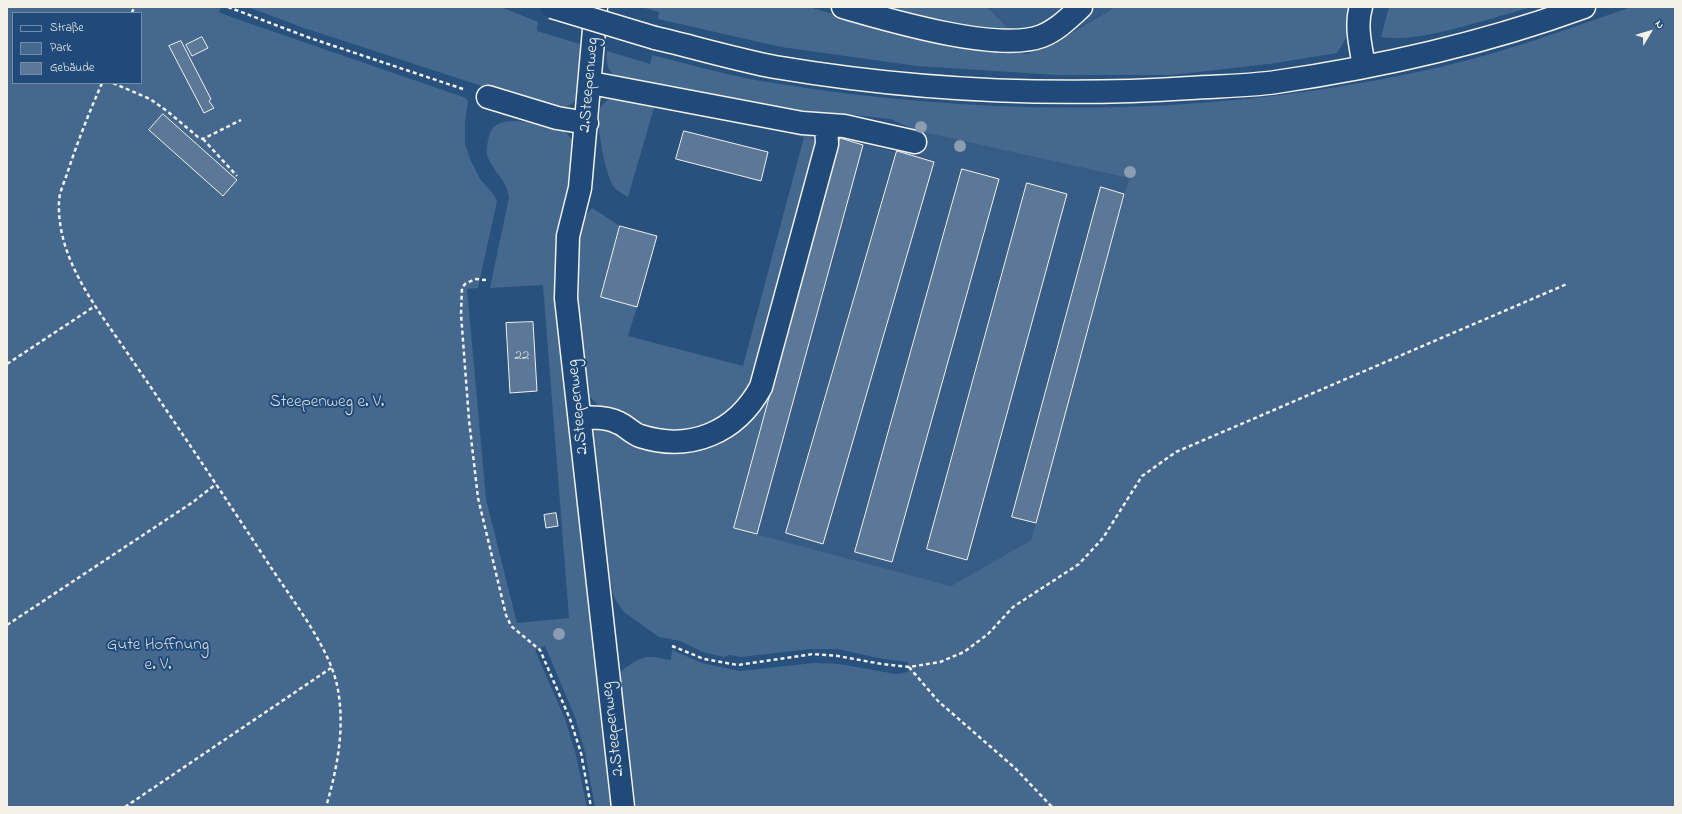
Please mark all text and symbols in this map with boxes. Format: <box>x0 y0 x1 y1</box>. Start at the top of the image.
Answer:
legend <box>12 12 142 84</box>
north arrow <box>1630 12 1670 52</box>
text: N <box>1651 17 1668 32</box>
text: Straße <box>50 19 84 37</box>
street label: 2.Steepenweg <box>576 37 604 133</box>
text: Park <box>50 39 72 57</box>
text: Gebäude <box>50 59 94 77</box>
house number: 22 <box>515 348 529 366</box>
street label: 2.Steepenweg <box>564 358 594 456</box>
park label: Steepenweg e. V. <box>270 393 384 413</box>
park label: Gute Hoffnung e. V. <box>107 636 209 676</box>
street label: 2.Steepenweg <box>598 680 630 778</box>

